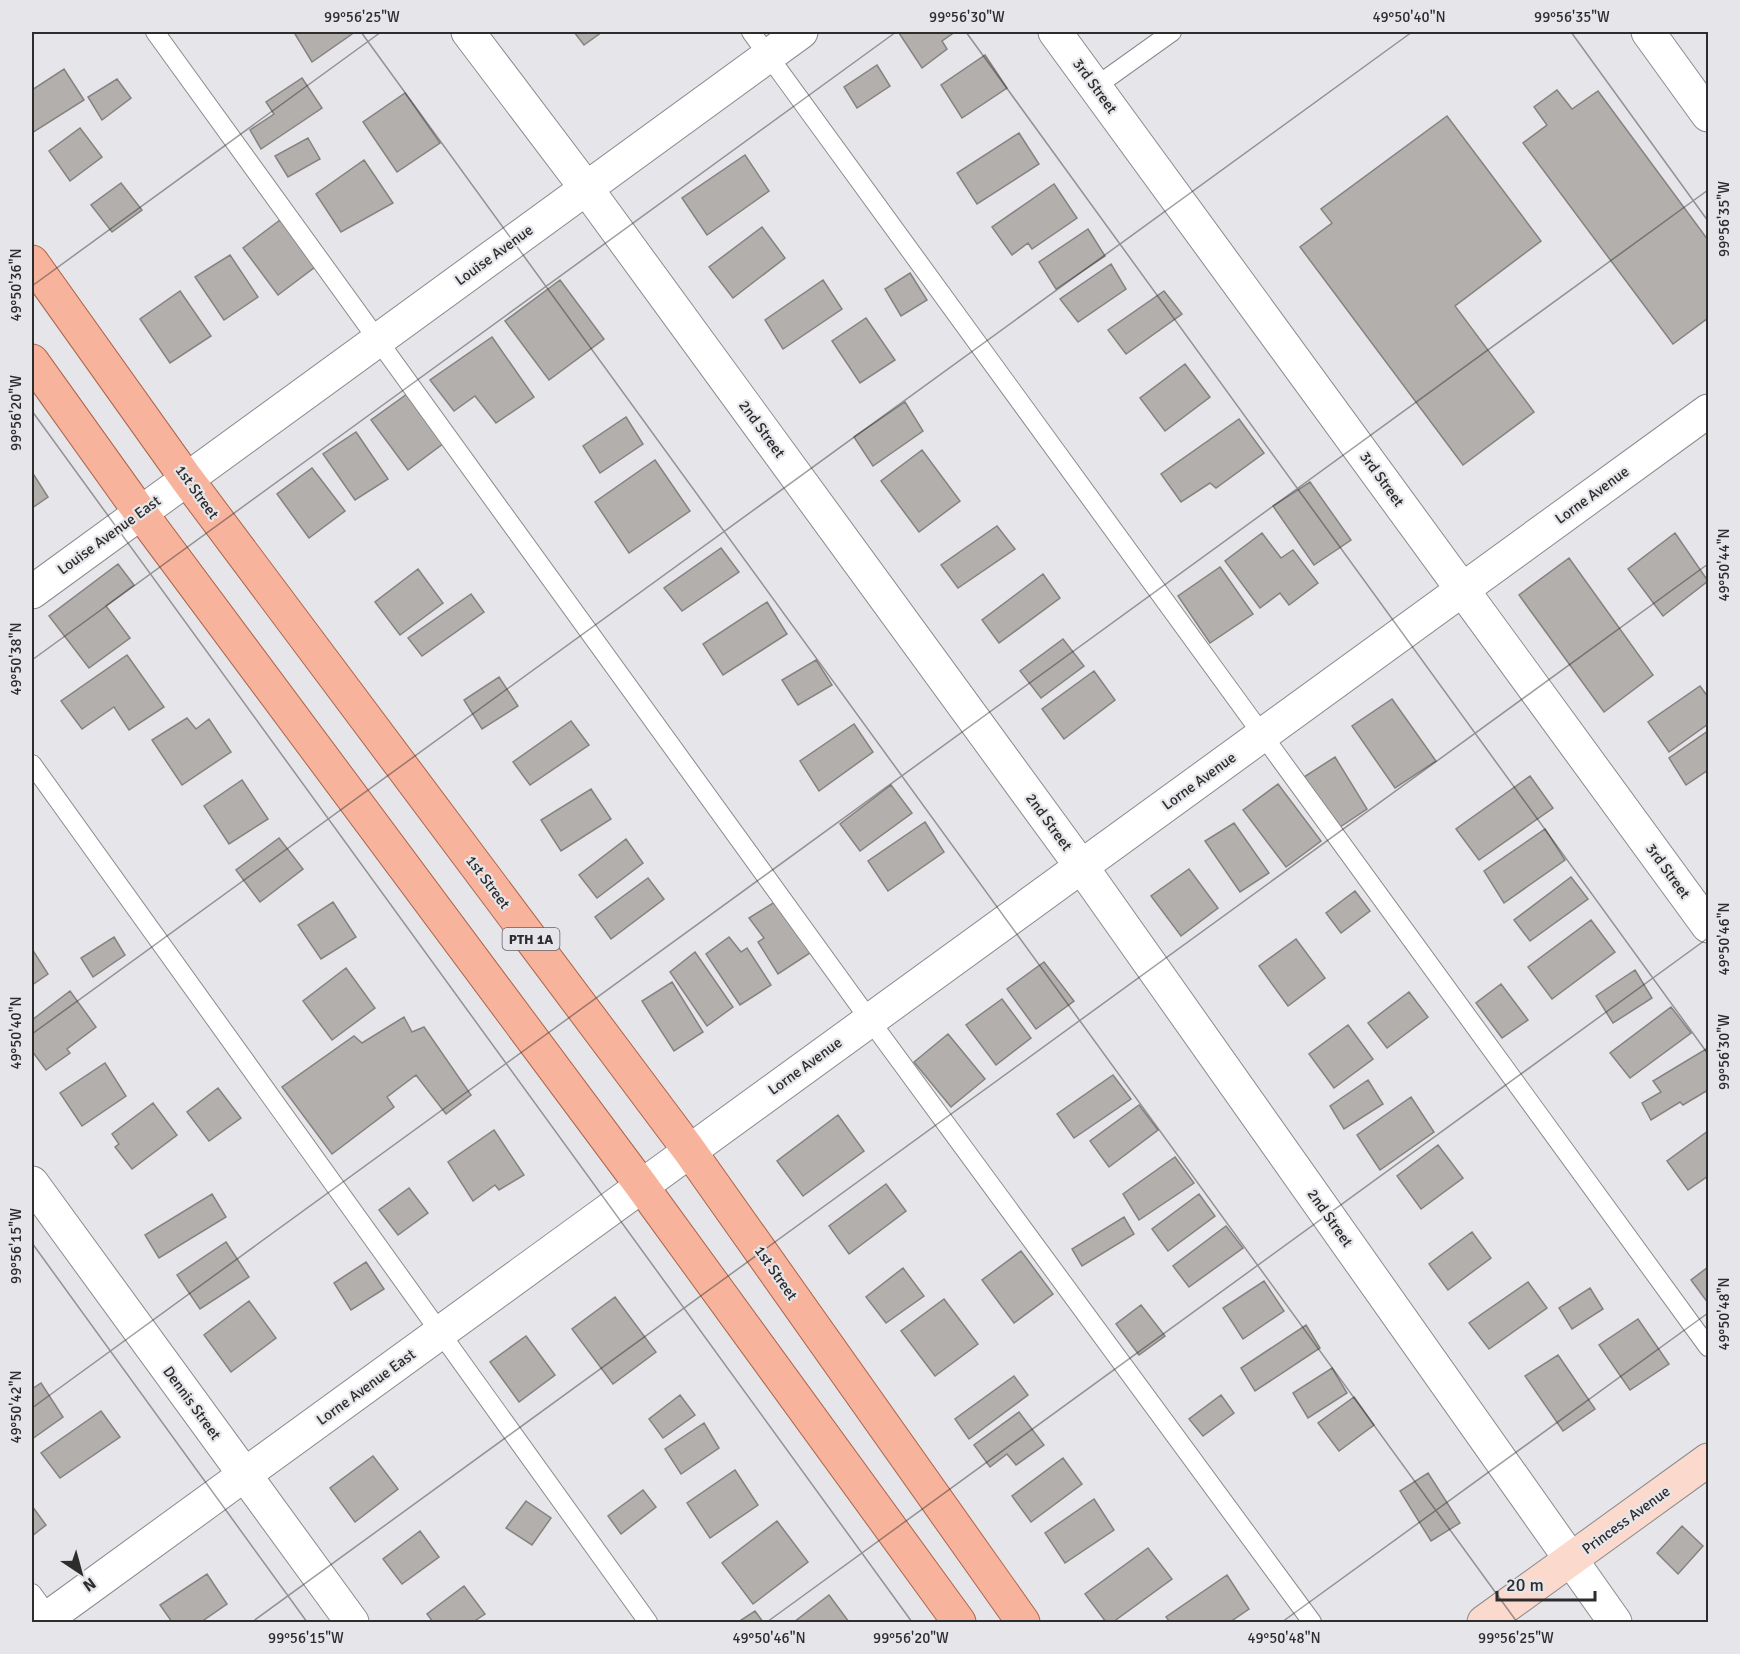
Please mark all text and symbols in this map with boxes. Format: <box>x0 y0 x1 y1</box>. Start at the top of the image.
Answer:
text: 99°56'25"W <box>324 8 400 26</box>
text: 99°56'30"W <box>929 8 1005 26</box>
text: 49°50'40"N <box>1372 8 1446 26</box>
text: 99°56'35"W <box>1534 8 1610 26</box>
street label: 3rd Street <box>1069 55 1121 117</box>
text: 99°56'35"W <box>1715 181 1733 257</box>
street label: Louise Avenue <box>452 221 536 289</box>
text: 49°50'36"N <box>7 248 25 322</box>
text: 99°56'20"W <box>7 375 25 451</box>
street label: 2nd Street <box>735 397 789 461</box>
street label: 3rd Street <box>1356 448 1408 510</box>
street label: 1st Street <box>171 462 223 522</box>
street label: Lorne Avenue <box>1552 462 1632 528</box>
street label: Louise Avenue East <box>54 492 164 578</box>
text: 49°50'44"N <box>1715 528 1733 602</box>
text: 49°50'38"N <box>7 622 25 696</box>
street label: Lorne Avenue <box>1159 748 1239 814</box>
street label: 2nd Street <box>1022 790 1076 854</box>
street label: 3rd Street <box>1642 840 1694 902</box>
street label: 1st Street <box>462 852 514 912</box>
text: 49°50'46"N <box>1715 902 1733 976</box>
road number: PTH 1A <box>502 928 560 950</box>
text: 49°50'40"N <box>7 996 25 1070</box>
text: 99°56'30"W <box>1715 1014 1733 1090</box>
street label: Lorne Avenue <box>765 1033 845 1099</box>
street label: 2nd Street <box>1304 1186 1356 1250</box>
text: 99°56'15"W <box>7 1208 25 1284</box>
street label: 1st Street <box>751 1242 801 1304</box>
text: 49°50'48"N <box>1715 1277 1733 1351</box>
street label: Lorne Avenue East <box>313 1345 419 1429</box>
street label: Dennis Street <box>159 1363 225 1443</box>
text: 49°50'42"N <box>7 1370 25 1444</box>
street label: Princess Avenue <box>1579 1482 1673 1558</box>
north arrow <box>51 1543 111 1603</box>
scale bar <box>1497 1564 1594 1602</box>
text: N <box>79 1573 100 1596</box>
text: 20 m <box>1506 1574 1544 1596</box>
text: 99°56'15"W <box>268 1629 344 1647</box>
text: 49°50'46"N <box>732 1629 806 1647</box>
text: 99°56'20"W <box>873 1629 949 1647</box>
text: 49°50'48"N <box>1247 1629 1321 1647</box>
text: 99°56'25"W <box>1478 1629 1554 1647</box>

